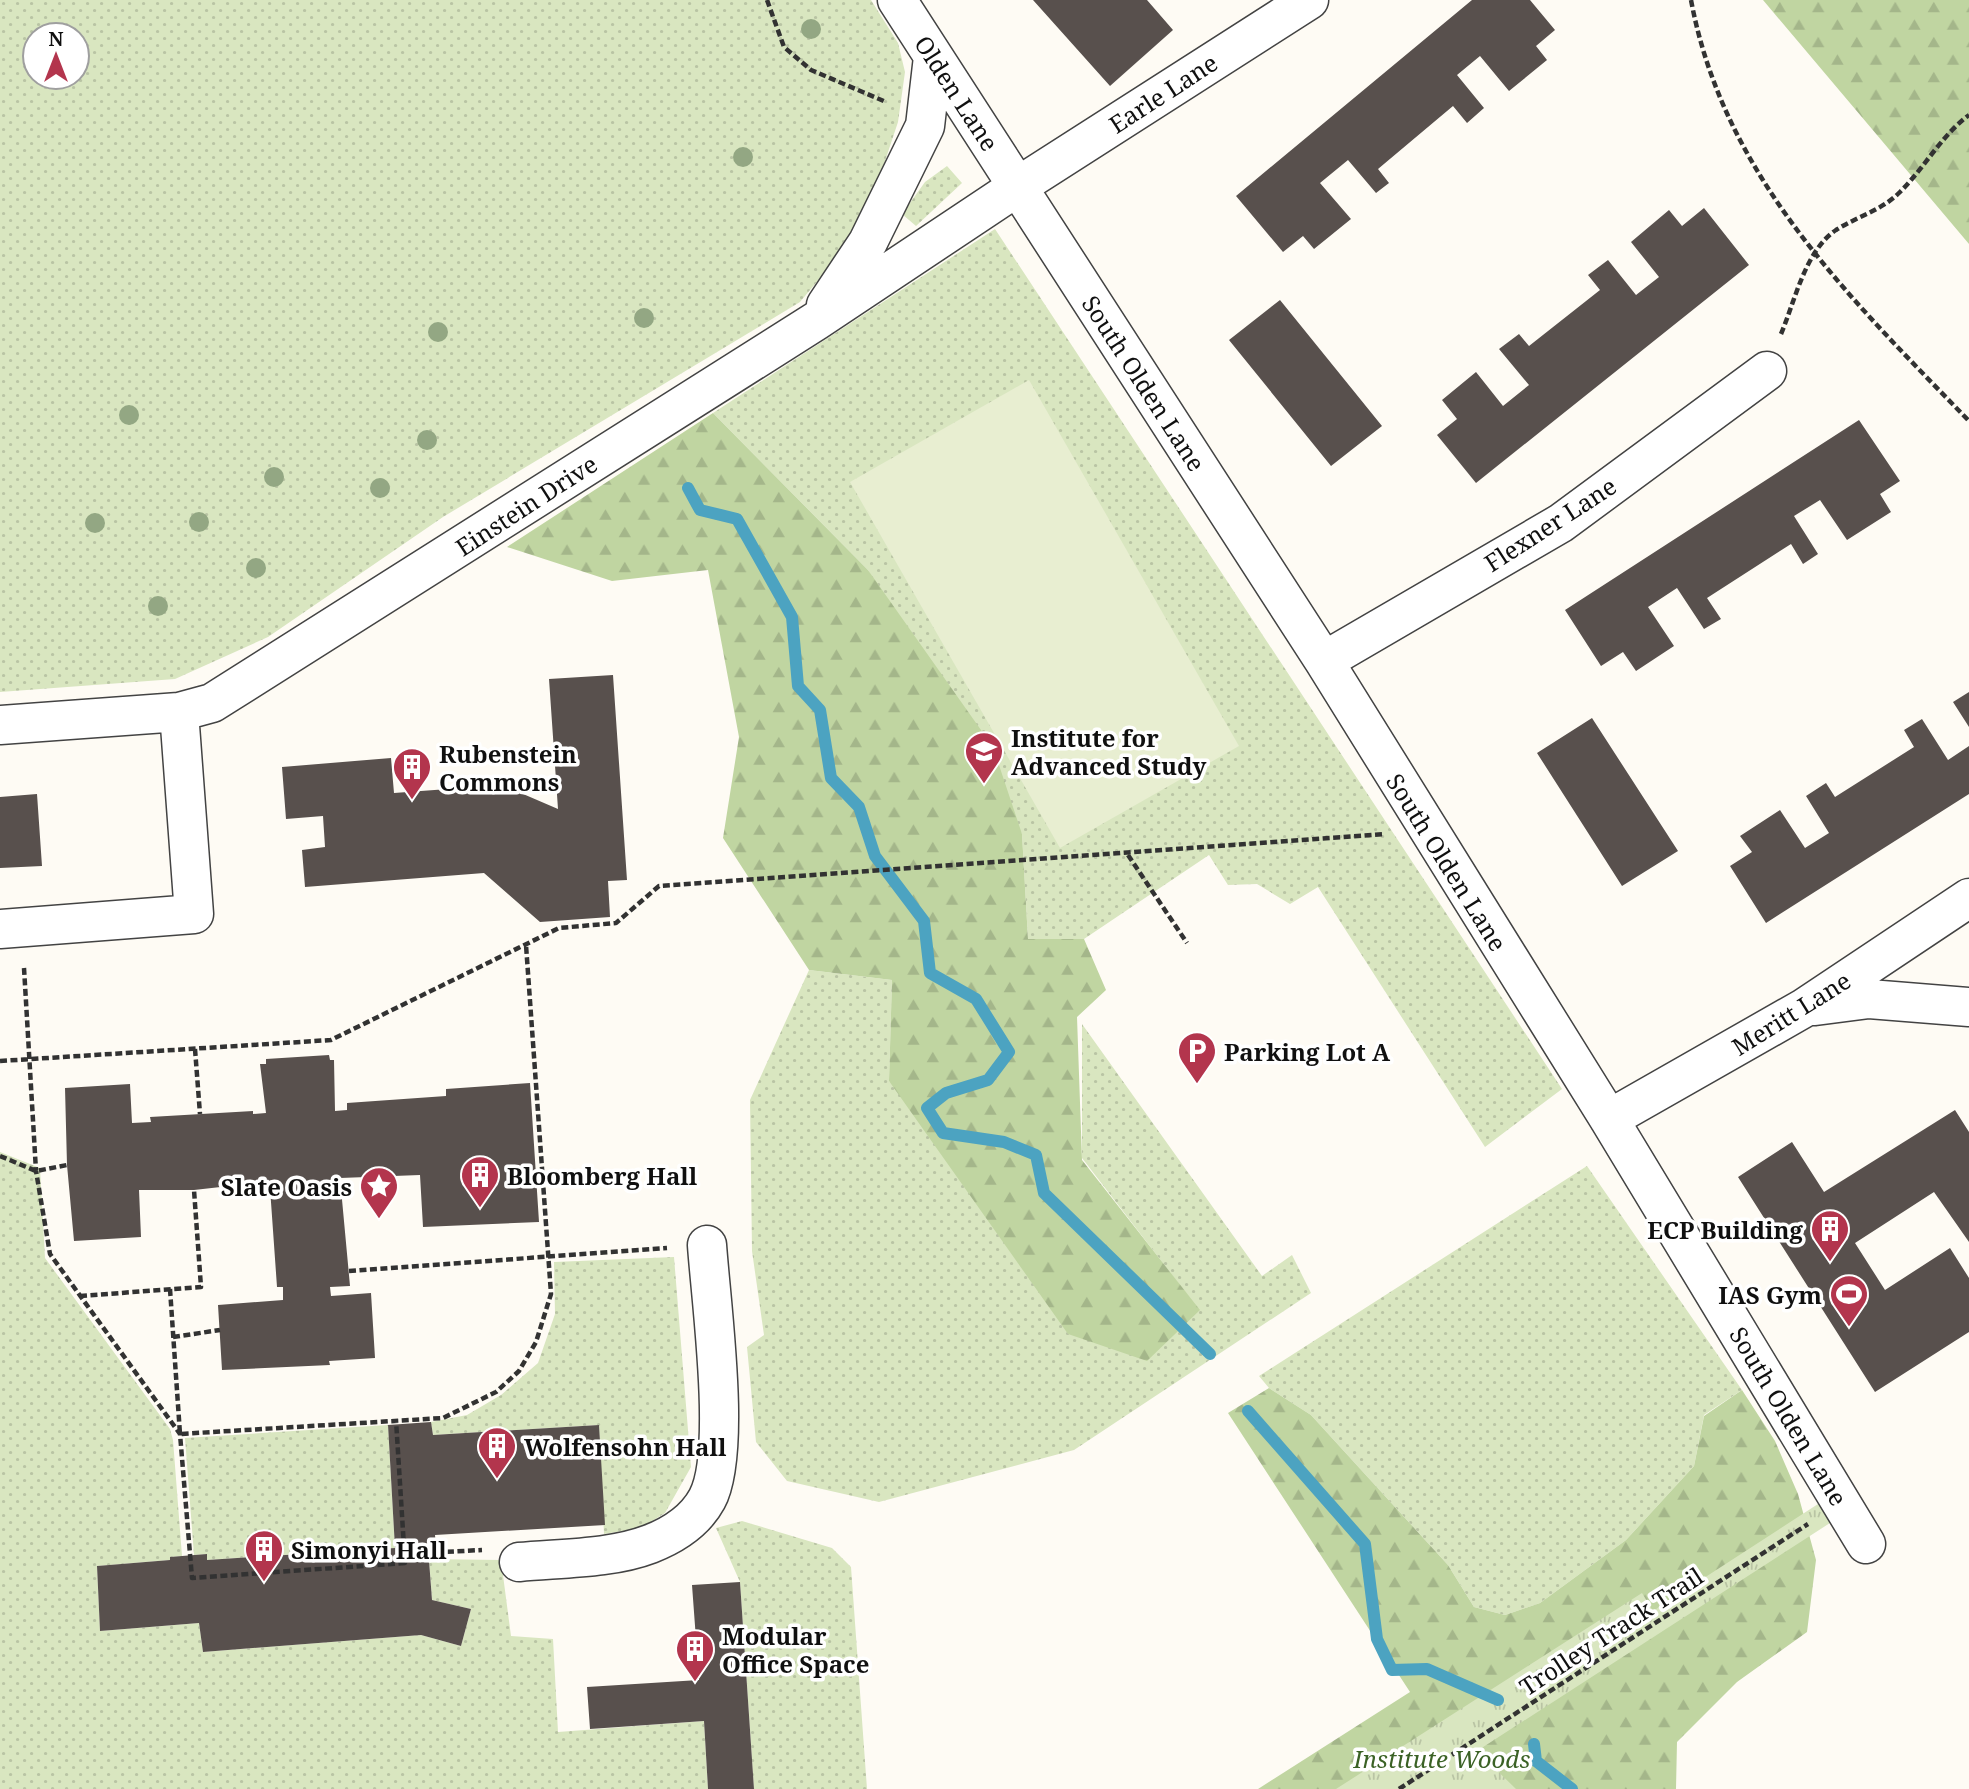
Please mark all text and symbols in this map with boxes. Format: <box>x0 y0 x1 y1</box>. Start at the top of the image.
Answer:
north arrow <box>21 21 91 91</box>
text: N <box>49 26 64 52</box>
street label: Olden Lane <box>907 29 1007 157</box>
street label: Earle Lane <box>1102 46 1224 140</box>
street label: South Olden Lane <box>1075 289 1213 477</box>
street label: Einstein Drive <box>449 447 603 563</box>
street label: Flexner Lane <box>1478 469 1622 579</box>
place label: Institute for Advanced Study <box>1011 721 1207 782</box>
school or university icon: Institute for Advanced Study <box>963 730 1005 785</box>
place label: Rubenstein Commons <box>439 737 577 798</box>
building icon: Rubenstein Commons <box>391 746 433 801</box>
street label: South Olden Lane <box>1379 767 1515 957</box>
street label: Meritt Lane <box>1725 963 1857 1063</box>
parking icon: Parking Lot A <box>1176 1030 1218 1085</box>
place label: Parking Lot A <box>1224 1035 1391 1068</box>
building icon: Bloomberg Hall <box>459 1154 501 1209</box>
place label: Bloomberg Hall <box>507 1159 698 1192</box>
place icon: Slate Oasis <box>358 1165 400 1220</box>
place label: Slate Oasis <box>221 1170 352 1203</box>
building icon: ECP Building <box>1809 1208 1851 1263</box>
place label: ECP Building <box>1647 1213 1804 1246</box>
sports icon: IAS Gym <box>1828 1273 1870 1328</box>
place label: IAS Gym <box>1718 1278 1822 1311</box>
street label: South Olden Lane <box>1722 1320 1856 1512</box>
building icon: Wolfensohn Hall <box>476 1425 518 1480</box>
place label: Wolfensohn Hall <box>524 1430 727 1463</box>
building icon: Simonyi Hall <box>243 1528 285 1583</box>
place label: Simonyi Hall <box>291 1533 447 1566</box>
street label: Trolley Track Trail <box>1513 1559 1710 1703</box>
place label: Modular Office Space <box>722 1619 869 1680</box>
building icon: Modular Office Space <box>674 1628 716 1683</box>
park label: Institute Woods <box>1353 1742 1530 1775</box>

